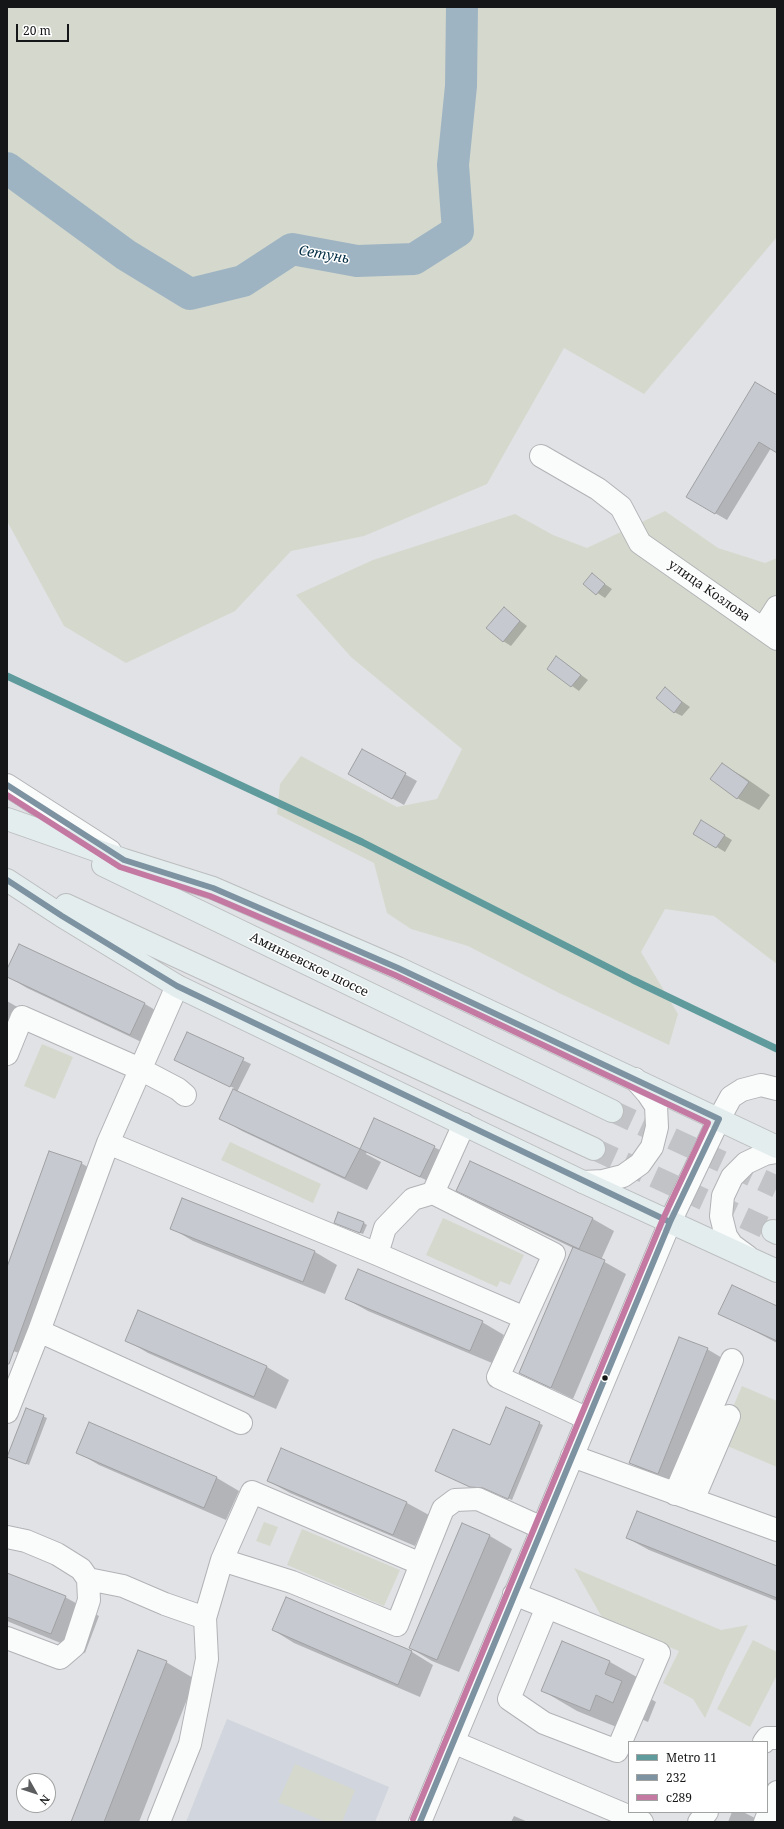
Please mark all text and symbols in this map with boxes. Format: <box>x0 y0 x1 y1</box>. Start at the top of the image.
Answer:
scale bar <box>18 16 71 42</box>
text: 20 m <box>23 22 51 39</box>
water label: Сетунь <box>297 242 351 268</box>
street label: улица Козлова <box>665 557 753 625</box>
street label: Аминьевское шоссе <box>247 930 371 1000</box>
unlabelled marker <box>600 1373 610 1383</box>
legend <box>628 1741 768 1813</box>
text: Metro 11 <box>666 1749 717 1766</box>
text: 232 <box>666 1769 686 1786</box>
north arrow <box>16 1773 56 1813</box>
text: с289 <box>666 1789 692 1806</box>
text: N <box>36 1792 53 1808</box>

